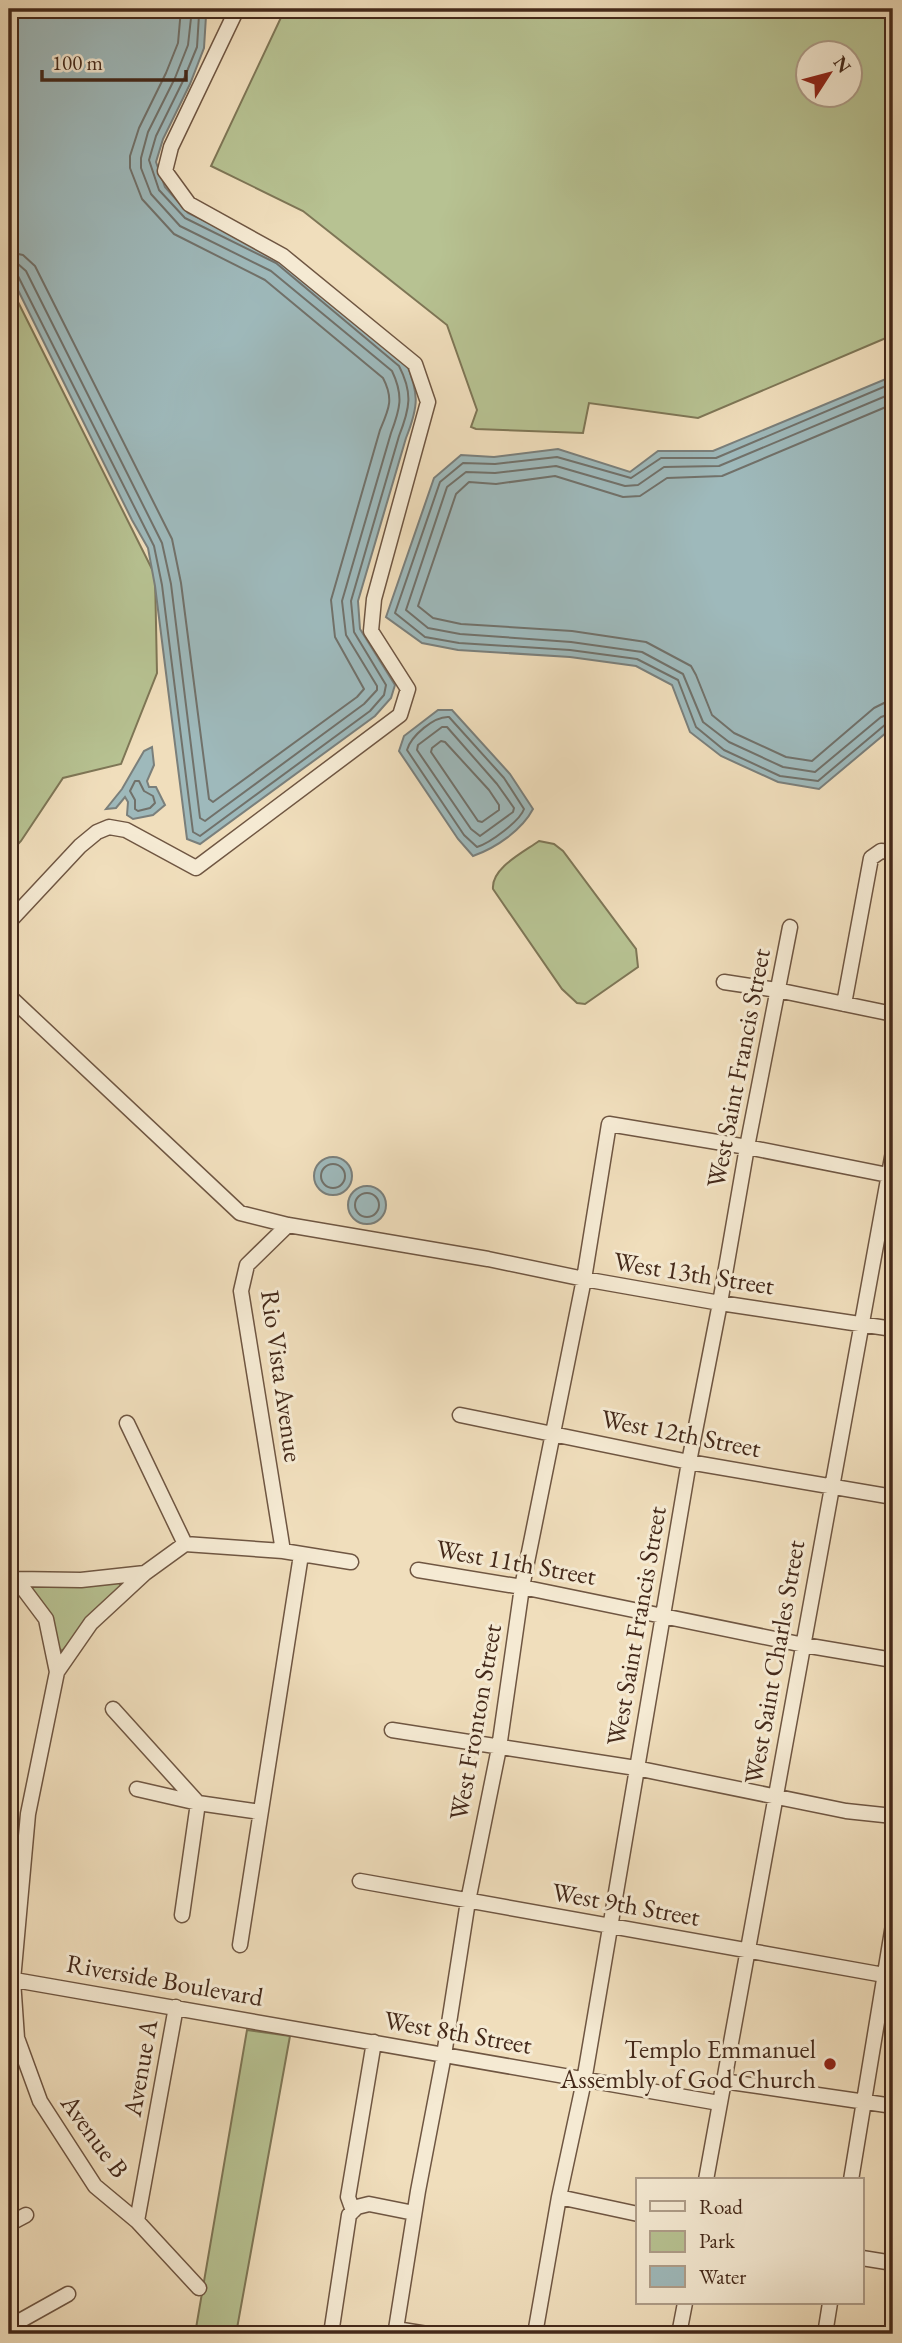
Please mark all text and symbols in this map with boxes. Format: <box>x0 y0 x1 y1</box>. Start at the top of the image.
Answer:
scale bar <box>42 38 186 82</box>
north arrow <box>794 38 864 108</box>
text: 100 m <box>52 49 103 76</box>
text: N <box>828 51 857 78</box>
street label: West Saint Francis Street <box>698 946 778 1190</box>
street label: West 13th Street <box>611 1244 777 1302</box>
street label: Rio Vista Avenue <box>253 1288 311 1464</box>
street label: West 12th Street <box>598 1401 764 1465</box>
street label: West Saint Francis Street <box>598 1503 674 1749</box>
street label: West 11th Street <box>433 1531 599 1593</box>
street label: West Saint Charles Street <box>736 1537 812 1787</box>
street label: West Fronton Street <box>441 1621 509 1823</box>
street label: West 9th Street <box>549 1874 703 1934</box>
street label: Riverside Boulevard <box>64 1946 267 2014</box>
street label: West 8th Street <box>381 2002 535 2062</box>
street label: Avenue A <box>115 2016 165 2120</box>
place label: Templo Emmanuel Assembly of God Church <box>559 2032 816 2096</box>
marker: Templo Emmanuel Assembly of God Church <box>822 2056 838 2072</box>
street label: Avenue B <box>53 2087 137 2184</box>
legend <box>636 2178 864 2304</box>
text: Road <box>699 2193 743 2220</box>
text: Park <box>699 2227 736 2254</box>
text: Water <box>699 2263 746 2290</box>

